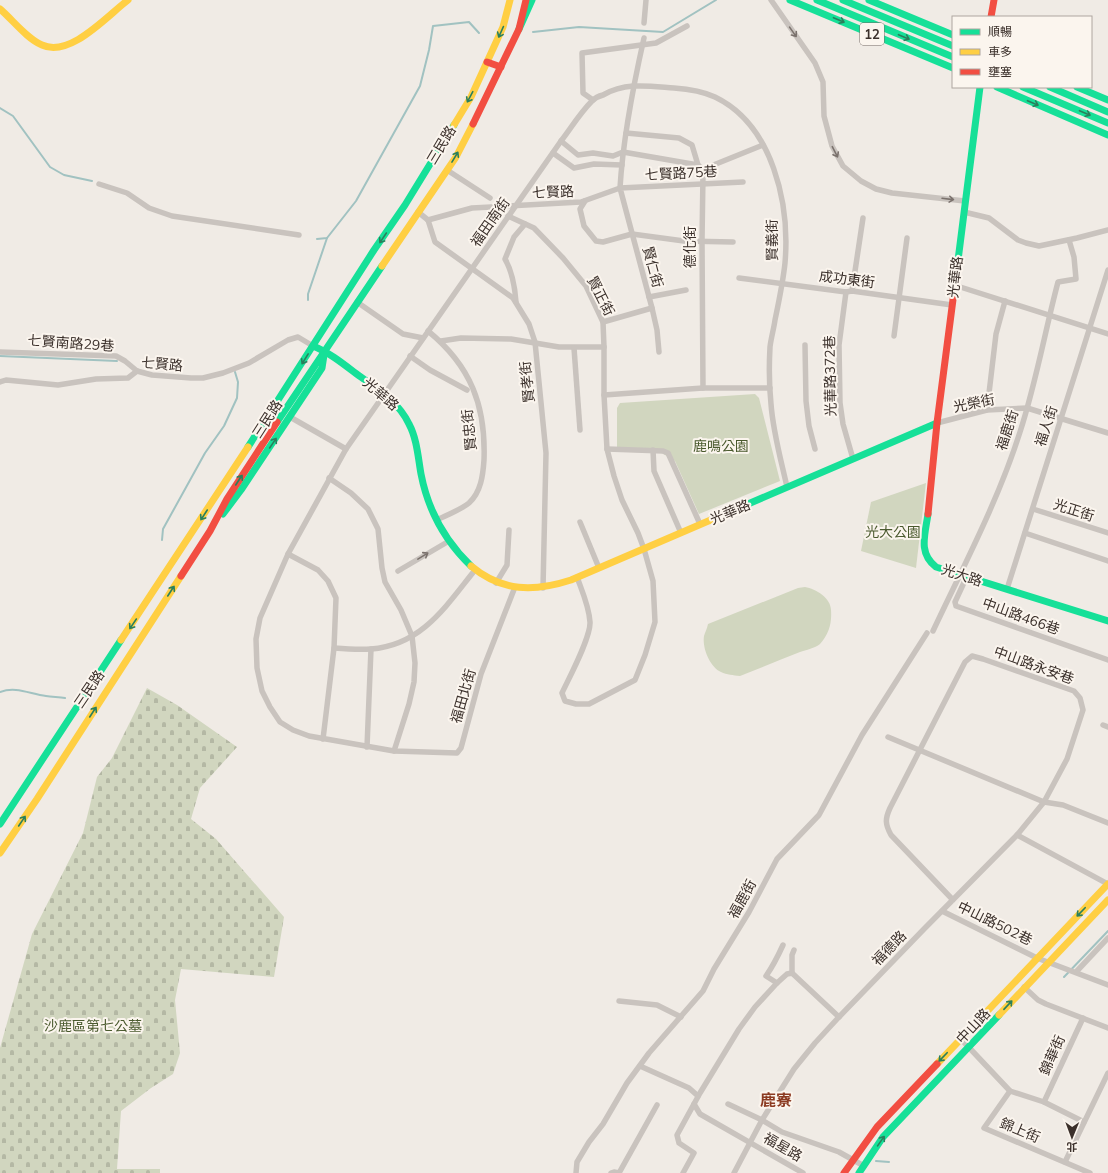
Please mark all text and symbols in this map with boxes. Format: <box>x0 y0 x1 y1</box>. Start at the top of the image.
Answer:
legend <box>952 16 1092 88</box>
one-way arrow <box>833 17 845 25</box>
road number: 12 <box>860 23 884 45</box>
text: 順暢 <box>988 24 1012 39</box>
one-way arrow <box>497 25 504 37</box>
one-way arrow <box>789 26 797 37</box>
one-way arrow <box>898 33 910 41</box>
text: 車多 <box>988 44 1012 59</box>
text: 壅塞 <box>988 64 1012 79</box>
one-way arrow <box>466 91 473 103</box>
one-way arrow <box>1027 99 1039 107</box>
one-way arrow <box>1078 110 1090 118</box>
street label: 三民路 <box>422 122 460 168</box>
one-way arrow <box>832 146 839 158</box>
one-way arrow <box>452 151 460 163</box>
street label: 七賢路75巷 <box>644 162 718 184</box>
street label: 七賢路 <box>532 182 574 202</box>
street label: 福田南街 <box>467 194 513 250</box>
one-way arrow <box>942 196 955 203</box>
street label: 賢義街 <box>763 219 781 261</box>
street label: 德化街 <box>681 226 699 268</box>
one-way arrow <box>379 232 387 243</box>
street label: 賢仁街 <box>639 244 667 290</box>
street label: 光華路 <box>944 255 966 299</box>
street label: 成功東街 <box>818 267 876 291</box>
street label: 賢正街 <box>583 273 619 319</box>
street label: 七賢南路29巷 <box>27 331 115 355</box>
street label: 光華路372巷 <box>820 335 840 417</box>
street label: 七賢路 <box>140 353 184 375</box>
one-way arrow <box>301 353 309 364</box>
street label: 賢孝街 <box>516 360 538 404</box>
street label: 光華路 <box>359 373 403 415</box>
street label: 光榮街 <box>952 390 996 416</box>
street label: 三民路 <box>248 396 286 442</box>
street label: 福人街 <box>1031 403 1061 449</box>
street label: 福鹿街 <box>992 407 1022 453</box>
street label: 賢忠街 <box>458 408 480 452</box>
park label: 鹿鳴公園 <box>693 437 749 455</box>
one-way arrow <box>269 438 277 449</box>
one-way arrow <box>235 475 244 486</box>
street label: 光正街 <box>1051 495 1097 525</box>
street label: 光華路 <box>707 496 753 528</box>
one-way arrow <box>200 509 208 521</box>
park label: 光大公園 <box>865 523 921 541</box>
one-way arrow <box>417 552 428 560</box>
street label: 光大路 <box>939 560 985 590</box>
one-way arrow <box>168 585 176 597</box>
street label: 中山路466巷 <box>980 594 1062 638</box>
one-way arrow <box>129 618 137 629</box>
street label: 中山路永安巷 <box>991 642 1077 688</box>
street label: 三民路 <box>70 667 108 711</box>
street label: 福田北街 <box>447 667 479 725</box>
one-way arrow <box>89 706 97 718</box>
one-way arrow <box>18 816 26 827</box>
street label: 福鹿街 <box>724 876 760 922</box>
street label: 中山路502巷 <box>955 897 1035 949</box>
one-way arrow <box>1076 907 1086 917</box>
street label: 福德路 <box>868 927 910 969</box>
one-way arrow <box>1003 1000 1013 1010</box>
street label: 中山路 <box>952 1005 994 1047</box>
park label: 沙鹿區第七公墓 <box>44 1017 142 1035</box>
street label: 錦華街 <box>1035 1032 1069 1078</box>
one-way arrow <box>939 1052 948 1062</box>
district label: 鹿寮 <box>760 1090 792 1110</box>
street label: 錦上街 <box>997 1114 1043 1146</box>
north arrow <box>1052 1117 1092 1157</box>
street label: 福星路 <box>760 1129 806 1165</box>
one-way arrow <box>877 1135 885 1146</box>
text: 北 <box>1066 1140 1077 1154</box>

